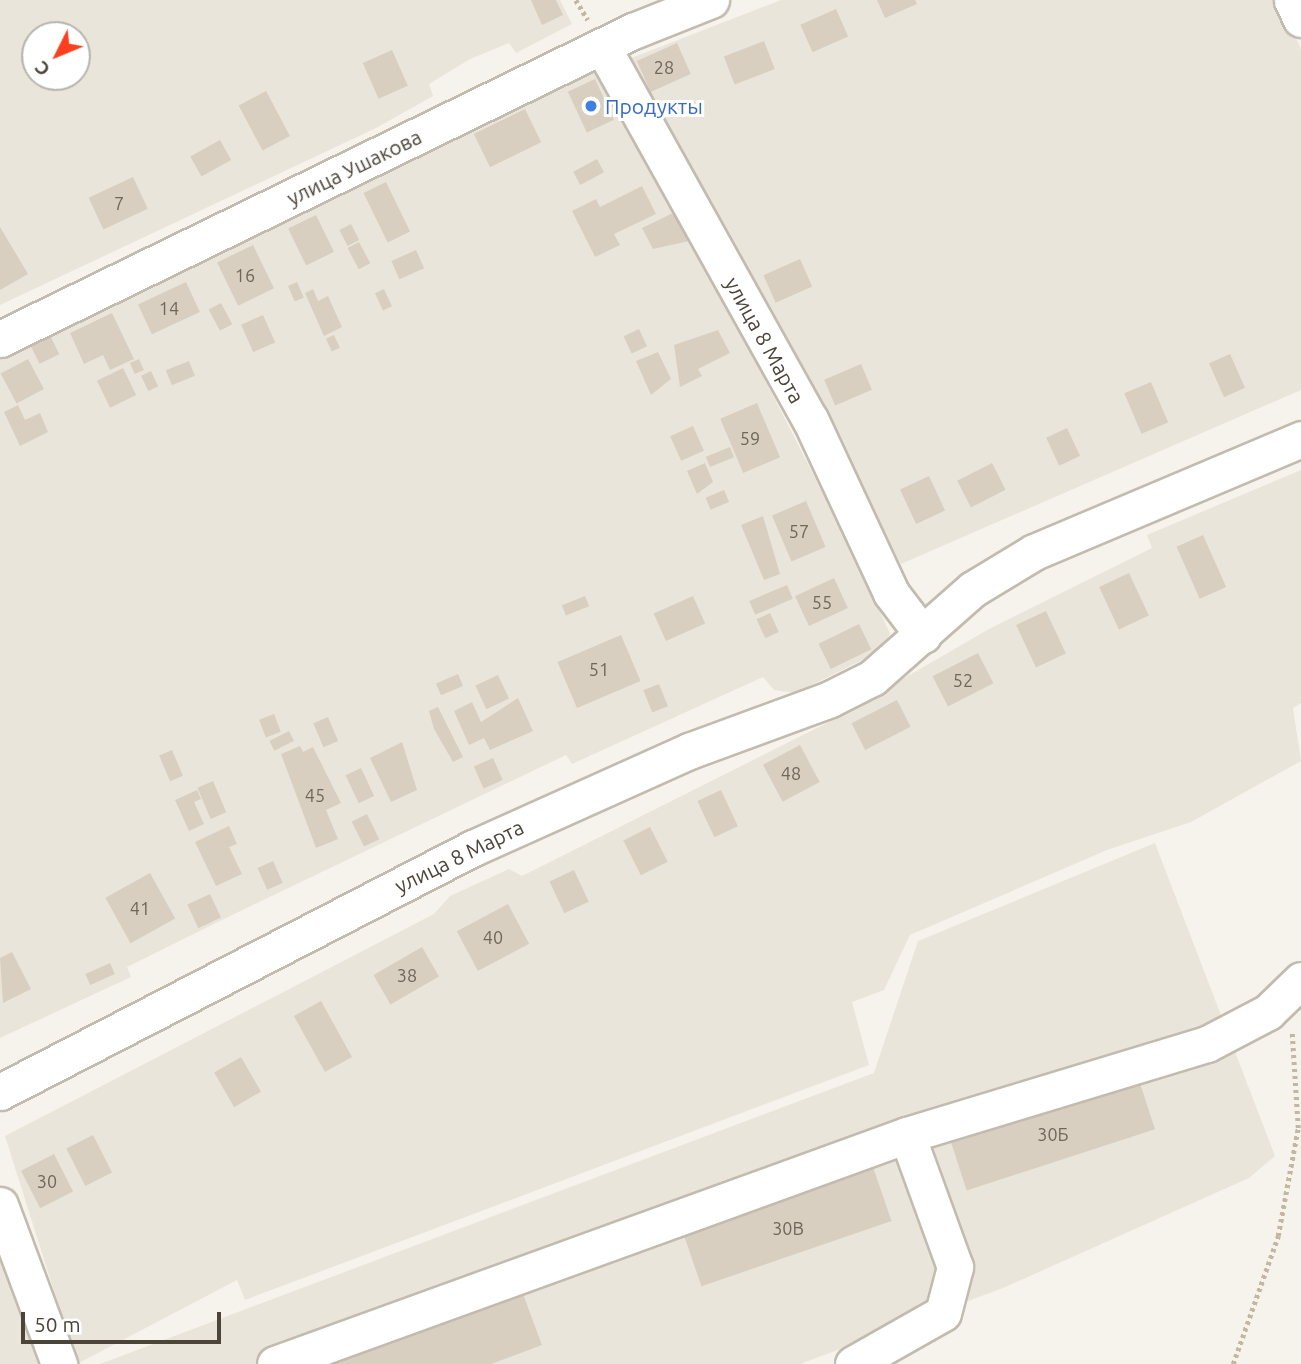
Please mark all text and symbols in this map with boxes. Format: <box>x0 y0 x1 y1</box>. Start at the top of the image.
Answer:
north arrow <box>21 21 91 91</box>
house number: 28 <box>654 56 674 78</box>
text: С <box>30 57 54 81</box>
place label: Продукты <box>605 93 703 119</box>
marker: Продукты <box>583 98 599 114</box>
street label: улица Ушакова <box>283 123 425 211</box>
house number: 7 <box>114 192 124 214</box>
house number: 16 <box>235 264 255 286</box>
street label: улица 8 Марта <box>720 272 810 408</box>
house number: 14 <box>159 297 179 319</box>
house number: 59 <box>740 427 760 449</box>
house number: 57 <box>789 520 809 542</box>
house number: 55 <box>812 591 832 613</box>
house number: 51 <box>589 658 609 680</box>
house number: 52 <box>953 669 973 691</box>
house number: 48 <box>781 762 801 784</box>
house number: 45 <box>305 784 325 806</box>
street label: улица 8 Марта <box>390 814 528 898</box>
house number: 41 <box>130 897 150 919</box>
house number: 40 <box>483 926 503 948</box>
house number: 38 <box>397 964 417 986</box>
house number: 30Б <box>1037 1123 1069 1145</box>
house number: 30 <box>37 1170 57 1192</box>
house number: 30В <box>772 1217 804 1239</box>
scale bar <box>24 1298 224 1342</box>
text: 50 m <box>34 1312 81 1336</box>

